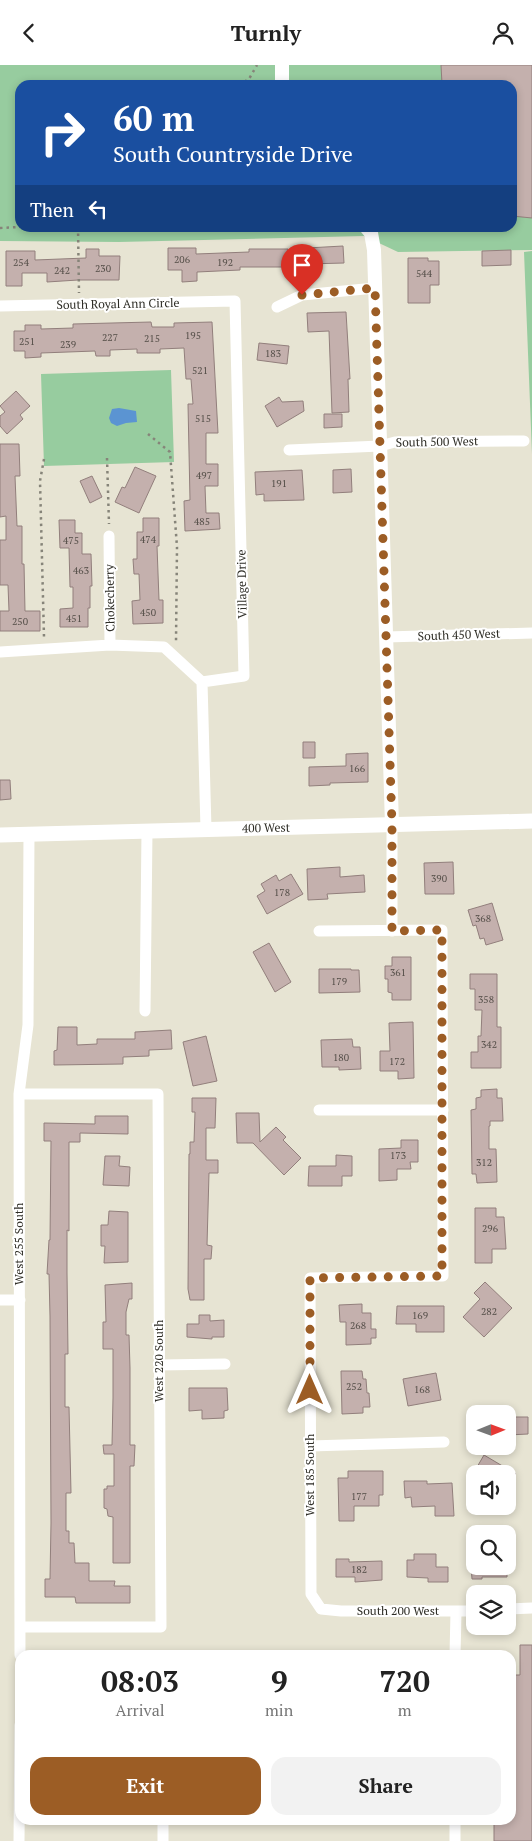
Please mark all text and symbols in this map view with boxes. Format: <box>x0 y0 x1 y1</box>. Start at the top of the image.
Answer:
text: Turnly <box>231 18 301 47</box>
icon: back <box>15 19 43 47</box>
icon: person <box>489 19 517 47</box>
text: 60 m <box>113 95 194 141</box>
icon: right <box>30 100 95 165</box>
text: South Countryside Drive <box>113 139 353 168</box>
icon: left <box>84 195 112 223</box>
text: Then <box>30 197 74 222</box>
pin <box>281 244 323 295</box>
icon: arrive <box>288 251 316 279</box>
house number: 206 <box>174 253 191 266</box>
house number: 254 <box>13 256 30 269</box>
house number: 192 <box>217 256 233 269</box>
house number: 230 <box>95 262 111 275</box>
house number: 242 <box>54 264 70 277</box>
house number: 544 <box>416 267 433 280</box>
street label: South Royal Ann Circle <box>56 295 180 312</box>
house number: 195 <box>185 329 201 342</box>
house number: 227 <box>102 331 118 344</box>
house number: 215 <box>144 332 160 345</box>
house number: 251 <box>19 335 35 348</box>
house number: 239 <box>60 338 76 351</box>
house number: 183 <box>265 347 281 360</box>
house number: 521 <box>192 364 208 377</box>
house number: 515 <box>195 412 211 425</box>
street label: South 500 West <box>396 433 479 450</box>
house number: 497 <box>196 469 212 482</box>
house number: 191 <box>271 477 287 490</box>
house number: 485 <box>194 515 210 528</box>
house number: 474 <box>140 533 157 546</box>
house number: 475 <box>63 534 79 547</box>
street label: Village Drive <box>233 549 250 619</box>
street label: Chokecherry <box>101 563 118 632</box>
house number: 463 <box>73 564 89 577</box>
house number: 450 <box>140 606 156 619</box>
house number: 451 <box>66 612 82 625</box>
house number: 250 <box>12 615 28 628</box>
street label: South 450 West <box>417 626 501 643</box>
house number: 166 <box>349 762 366 775</box>
street label: 400 West <box>242 820 291 835</box>
house number: 390 <box>431 872 447 885</box>
house number: 178 <box>274 886 290 899</box>
house number: 368 <box>475 912 491 925</box>
house number: 361 <box>390 966 406 979</box>
house number: 179 <box>331 975 347 988</box>
house number: 358 <box>478 993 494 1006</box>
house number: 342 <box>481 1038 497 1051</box>
house number: 180 <box>333 1051 349 1064</box>
house number: 172 <box>389 1055 405 1068</box>
house number: 173 <box>390 1149 406 1162</box>
house number: 312 <box>476 1156 492 1169</box>
street label: West 255 South <box>11 1203 26 1285</box>
house number: 296 <box>482 1222 499 1235</box>
house number: 282 <box>481 1305 497 1318</box>
house number: 169 <box>412 1309 428 1322</box>
house number: 268 <box>350 1319 366 1332</box>
street label: West 220 South <box>151 1320 166 1402</box>
position arrow <box>283 1363 335 1415</box>
house number: 252 <box>346 1380 362 1393</box>
house number: 168 <box>414 1383 430 1396</box>
north arrow <box>466 1405 516 1455</box>
map controls <box>466 1405 516 1635</box>
street label: West 185 South <box>302 1434 317 1516</box>
button: sound <box>466 1465 516 1515</box>
house number: 177 <box>351 1490 367 1503</box>
button: search <box>466 1525 516 1575</box>
house number: 182 <box>351 1563 367 1576</box>
button: layers <box>466 1585 516 1635</box>
street label: South 200 West <box>357 1603 440 1618</box>
text: 08:03 <box>101 1661 179 1701</box>
text: 9 <box>271 1661 288 1701</box>
text: 720 <box>379 1661 430 1701</box>
text: Arrival <box>115 1699 165 1721</box>
text: min <box>265 1699 293 1721</box>
text: m <box>398 1699 411 1721</box>
button: Exit <box>30 1757 261 1815</box>
button: Share <box>271 1757 501 1815</box>

